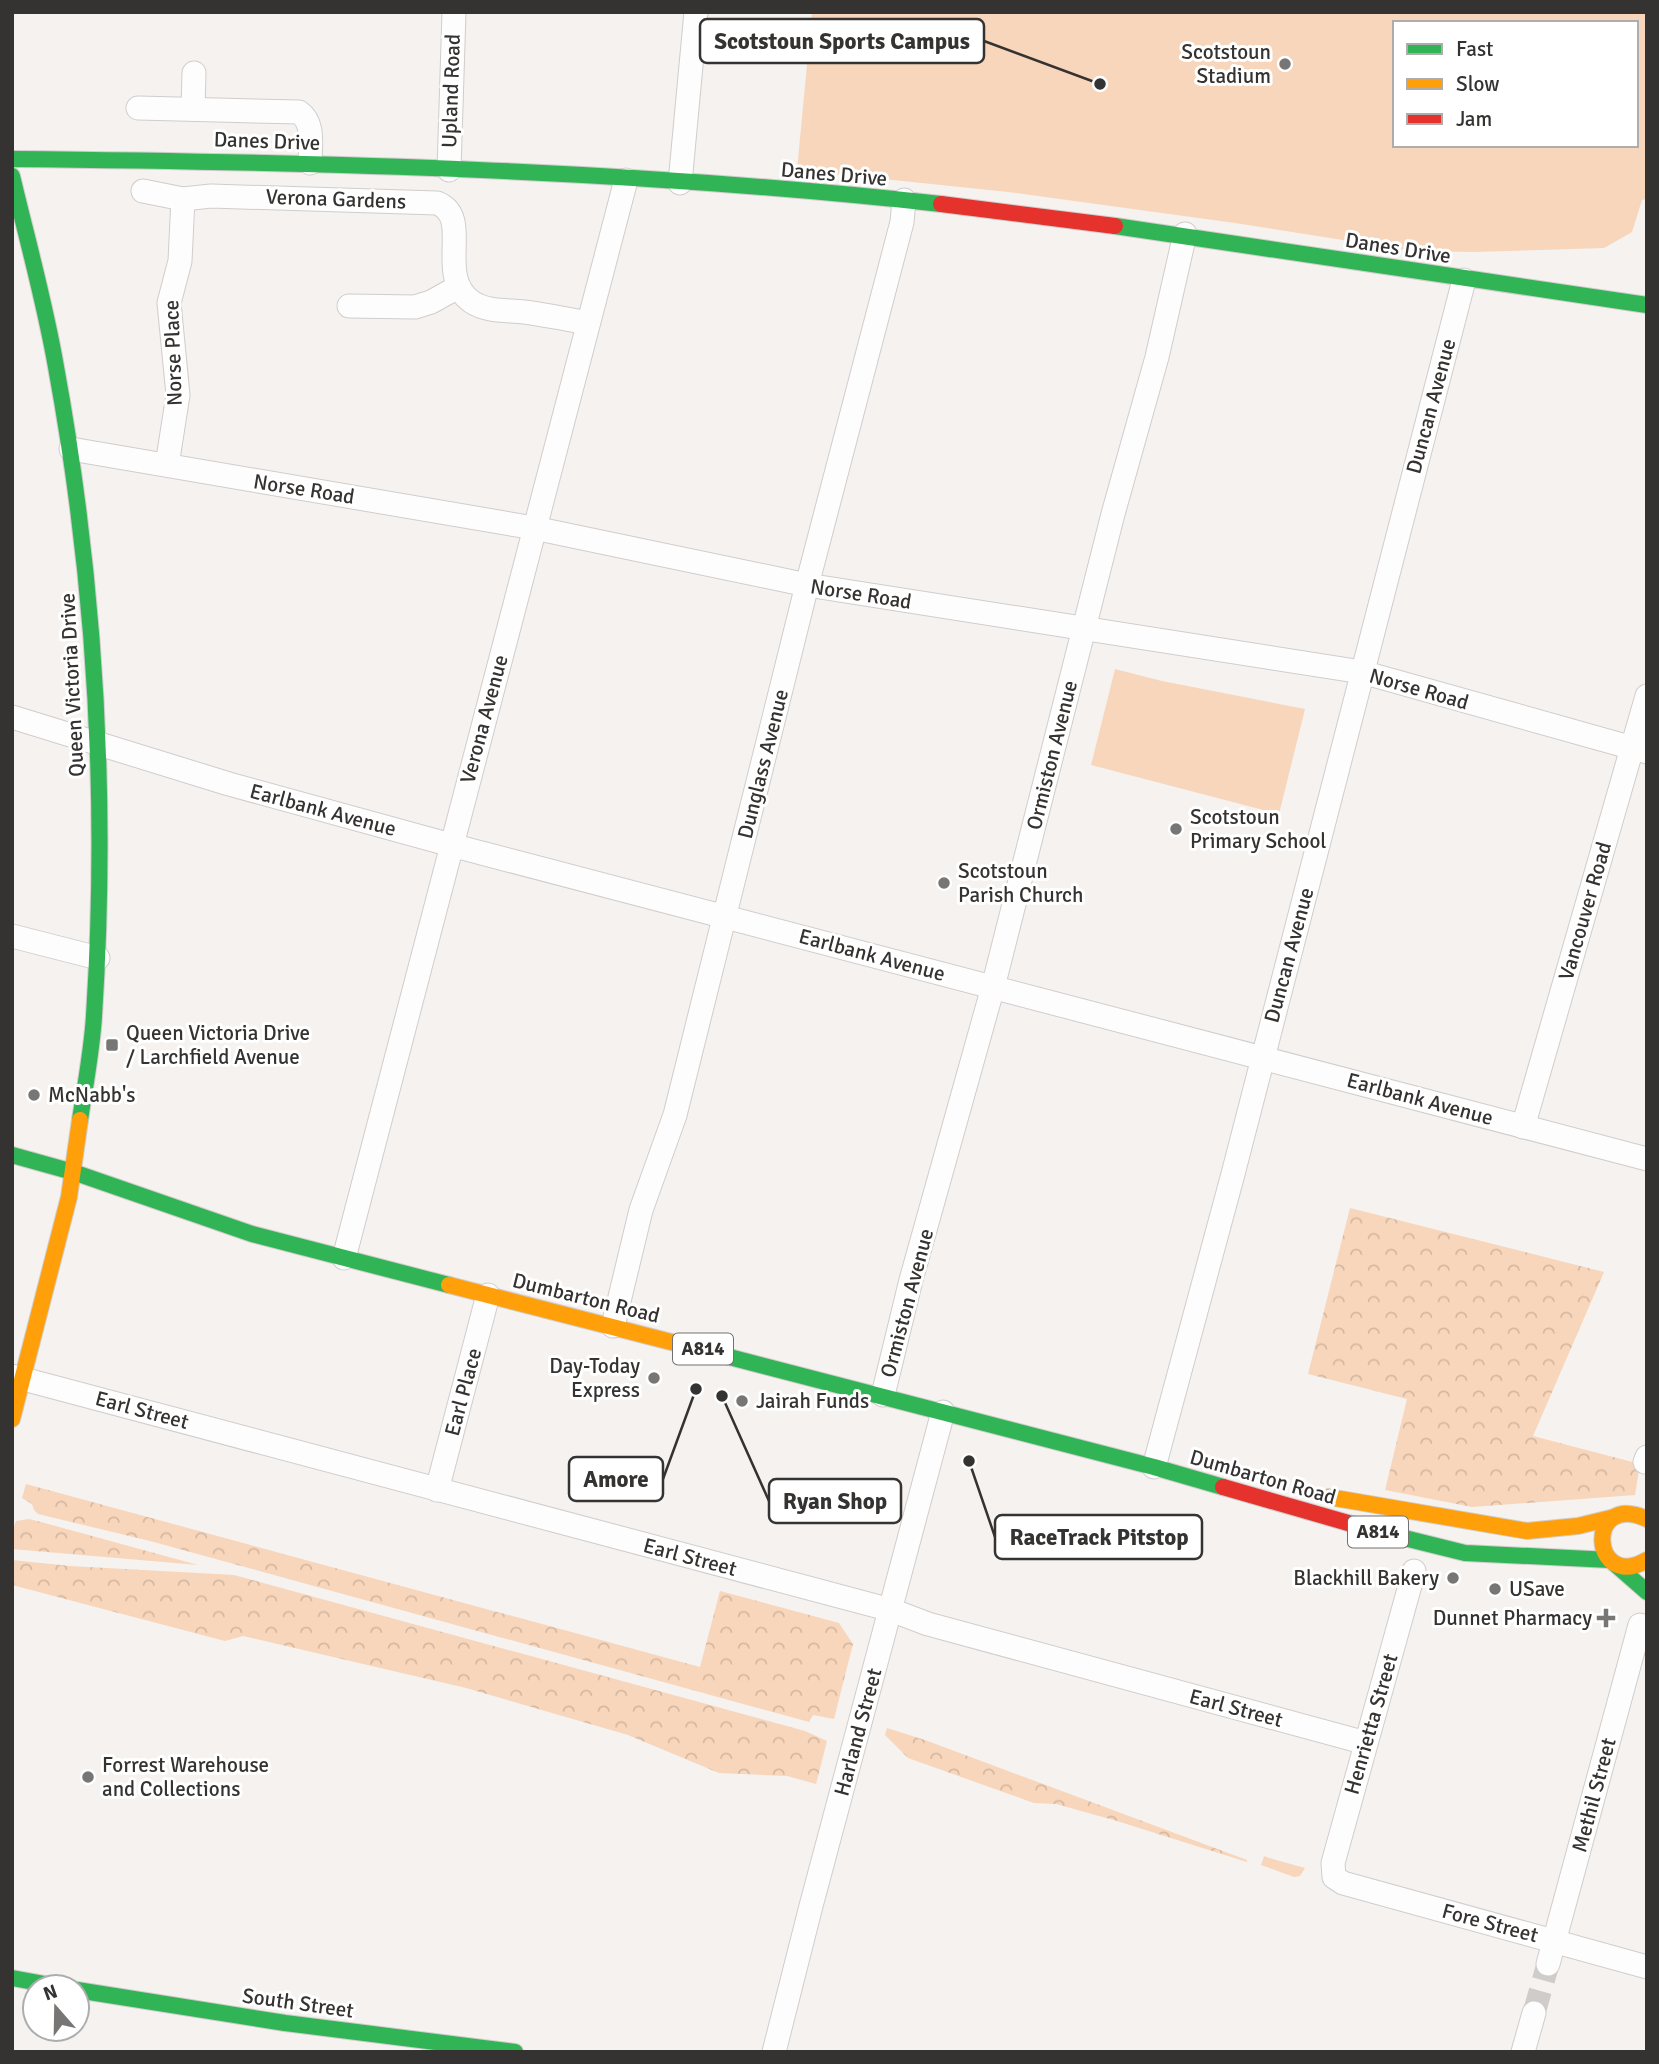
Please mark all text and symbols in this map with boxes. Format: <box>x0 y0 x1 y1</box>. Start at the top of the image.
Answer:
callout: Scotstoun Sports Campus <box>700 19 984 63</box>
legend <box>1393 21 1638 147</box>
text: Scotstoun Sports Campus <box>714 27 970 56</box>
street label: Upland Road <box>436 33 466 149</box>
text: Fast <box>1456 36 1493 62</box>
place label: Scotstoun Stadium <box>1181 39 1271 89</box>
marker: Scotstoun Stadium <box>1277 56 1293 72</box>
text: Slow <box>1456 71 1500 97</box>
text: Jam <box>1456 106 1492 132</box>
street label: Danes Drive <box>213 126 321 156</box>
street label: Danes Drive <box>780 156 888 192</box>
street label: Verona Gardens <box>265 184 407 214</box>
street label: Danes Drive <box>1343 227 1453 269</box>
street label: Norse Place <box>158 299 188 407</box>
street label: Duncan Avenue <box>1400 336 1462 476</box>
street label: Norse Road <box>252 468 356 510</box>
street label: Norse Road <box>809 573 913 615</box>
street label: Queen Victoria Drive <box>54 592 90 778</box>
street label: Verona Avenue <box>454 652 514 786</box>
street label: Norse Road <box>1366 662 1472 716</box>
street label: Ormiston Avenue <box>1021 678 1083 832</box>
street label: Dunglass Avenue <box>732 687 794 841</box>
street label: Earlbank Avenue <box>247 778 399 842</box>
place label: Scotstoun Primary School <box>1190 804 1326 854</box>
marker: Scotstoun Primary School <box>1168 821 1184 837</box>
street label: Vancouver Road <box>1553 839 1617 983</box>
place label: Scotstoun Parish Church <box>958 858 1083 908</box>
marker: Scotstoun Parish Church <box>936 875 952 891</box>
street label: Duncan Avenue <box>1258 885 1320 1025</box>
street label: Earlbank Avenue <box>796 923 948 987</box>
place label: Queen Victoria Drive / Larchfield Avenue <box>126 1020 310 1070</box>
marker: Queen Victoria Drive / Larchfield Avenue <box>104 1037 120 1053</box>
street label: Earlbank Avenue <box>1344 1067 1496 1131</box>
place label: McNabb's <box>48 1082 135 1108</box>
marker: McNabb's <box>26 1087 42 1103</box>
street label: Ormiston Avenue <box>875 1226 939 1380</box>
street label: Dumbarton Road <box>510 1267 662 1329</box>
road number: A814 <box>673 1334 733 1364</box>
street label: Earl Place <box>439 1345 487 1439</box>
place label: Day-Today Express <box>549 1353 640 1403</box>
marker: Day-Today Express <box>646 1370 662 1386</box>
street label: Earl Street <box>92 1385 192 1435</box>
place label: Jairah Funds <box>756 1388 869 1414</box>
marker: Jairah Funds <box>734 1393 750 1409</box>
street label: Dumbarton Road <box>1187 1444 1339 1510</box>
callout: Amore <box>569 1457 663 1501</box>
text: Amore <box>583 1465 649 1494</box>
callout: Ryan Shop <box>769 1479 901 1523</box>
text: Ryan Shop <box>783 1487 887 1516</box>
callout: RaceTrack Pitstop <box>995 1515 1202 1559</box>
road number: A814 <box>1348 1516 1408 1548</box>
text: RaceTrack Pitstop <box>1009 1523 1189 1552</box>
street label: Earl Street <box>640 1532 740 1582</box>
place label: Blackhill Bakery <box>1293 1565 1439 1591</box>
marker: Blackhill Bakery <box>1445 1570 1461 1586</box>
place label: USave <box>1509 1576 1565 1602</box>
marker: USave <box>1487 1581 1503 1597</box>
place label: Dunnet Pharmacy <box>1433 1605 1592 1631</box>
marker: Dunnet Pharmacy <box>1598 1610 1614 1626</box>
street label: Henrietta Street <box>1339 1651 1403 1797</box>
street label: Harland Street <box>828 1665 888 1799</box>
street label: Earl Street <box>1186 1683 1286 1733</box>
street label: Methil Street <box>1566 1735 1622 1855</box>
place label: Forrest Warehouse and Collections <box>102 1752 269 1802</box>
marker: Forrest Warehouse and Collections <box>80 1769 96 1785</box>
street label: Fore Street <box>1439 1898 1541 1948</box>
north arrow <box>21 1973 91 2043</box>
text: N <box>40 1979 61 2007</box>
street label: South Street <box>241 1982 355 2024</box>

